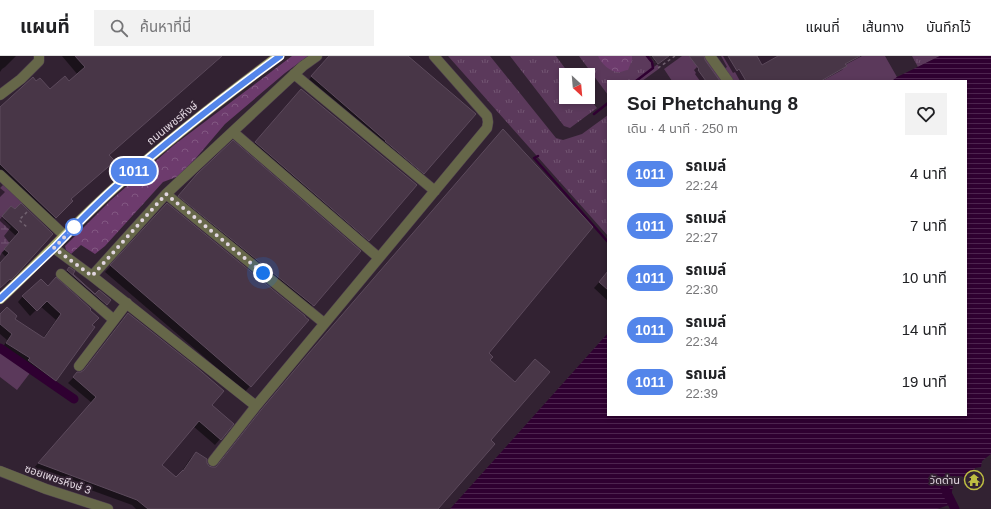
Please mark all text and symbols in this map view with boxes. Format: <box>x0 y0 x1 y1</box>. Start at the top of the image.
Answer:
search box <box>94 10 374 46</box>
text: แผนที่ <box>20 16 70 37</box>
icon: search <box>108 17 130 39</box>
text: ค้นหาที่นี่ <box>140 18 191 35</box>
text: แผนที่ <box>806 19 840 35</box>
text: เส้นทาง <box>862 19 904 35</box>
text: บันทึกไว้ <box>926 19 971 35</box>
north arrow <box>559 68 595 104</box>
map controls <box>559 68 595 104</box>
text: Soi Phetchahung 8 <box>627 93 798 114</box>
button: heart <box>905 93 947 135</box>
street label: ถนนเพชรหึงษ์ <box>144 99 200 147</box>
text: เดิน · 4 นาที · 250 m <box>627 121 738 136</box>
text: รถเมล์ <box>685 157 726 174</box>
line badge: 1011 <box>106 158 162 184</box>
text: 1011 <box>119 163 149 179</box>
text: 4 นาที <box>910 165 947 182</box>
text: 1011 <box>635 166 665 182</box>
text: 22:24 <box>685 178 718 193</box>
text: รถเมล์ <box>685 209 726 226</box>
text: 7 นาที <box>910 217 947 234</box>
unlabelled marker <box>65 218 83 236</box>
text: 1011 <box>635 218 665 234</box>
text: 22:27 <box>685 230 718 245</box>
text: รถเมล์ <box>685 261 726 278</box>
your location <box>253 263 273 283</box>
text: 10 นาที <box>902 269 947 286</box>
text: 1011 <box>635 270 665 286</box>
text: 22:30 <box>685 282 718 297</box>
text: รถเมล์ <box>685 313 726 330</box>
text: 14 นาที <box>902 321 947 338</box>
text: 1011 <box>635 322 665 338</box>
text: 22:34 <box>685 334 718 349</box>
text: รถเมล์ <box>685 365 726 382</box>
text: 19 นาที <box>902 373 947 390</box>
text: 1011 <box>635 374 665 390</box>
text: 22:39 <box>685 386 718 401</box>
street label: ซอยเพชรหึงษ์ 3 <box>23 462 93 496</box>
temple icon: วัดด่าน <box>963 469 985 491</box>
place label: วัดด่าน <box>930 474 960 486</box>

